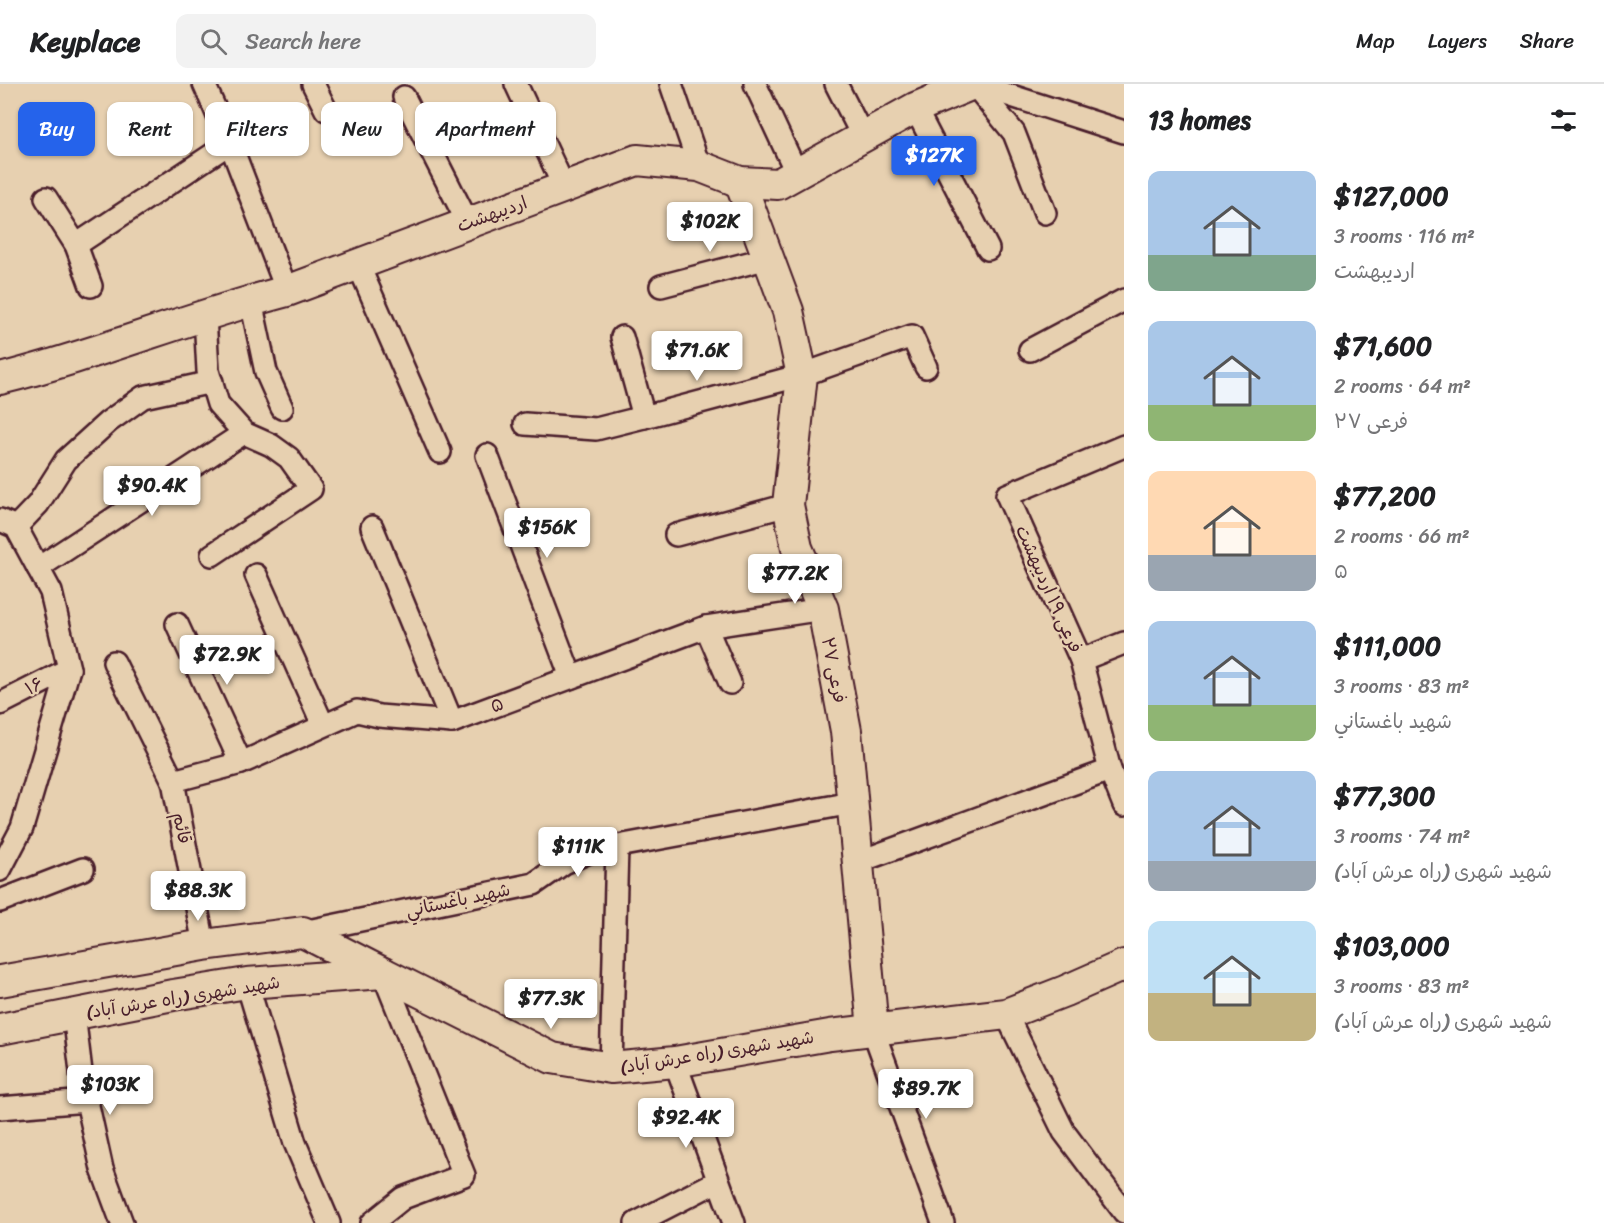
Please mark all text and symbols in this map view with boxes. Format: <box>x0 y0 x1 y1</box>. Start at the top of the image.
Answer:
search box <box>176 14 596 68</box>
text: Keyplace <box>30 17 140 66</box>
text: Search here <box>245 22 361 61</box>
text: Map <box>1356 22 1395 60</box>
text: Layers <box>1428 22 1487 60</box>
text: Share <box>1520 22 1574 60</box>
icon: search <box>197 25 230 58</box>
text: 13 homes <box>1148 97 1251 143</box>
chip: Buy <box>18 102 95 156</box>
chip: Rent <box>107 102 193 156</box>
chip: Filters <box>205 102 309 156</box>
chip: New <box>321 102 403 156</box>
chip: Apartment <box>415 102 556 156</box>
icon: filters <box>1547 104 1580 137</box>
pin: $127K <box>892 136 976 187</box>
text: $127K <box>905 138 963 173</box>
text: $127,000 <box>1334 173 1449 219</box>
street label: اردیبهشت <box>452 186 532 242</box>
icon: home <box>1196 195 1268 267</box>
pin: $102K <box>668 202 752 253</box>
text: $102K <box>681 204 739 239</box>
text: 3 rooms · 116 m² <box>1334 219 1475 254</box>
text: اردیبهشت <box>1334 254 1415 289</box>
text: $71,600 <box>1334 323 1432 369</box>
pin: $71.6K <box>648 331 746 382</box>
text: $71.6K <box>665 333 729 368</box>
icon: home <box>1196 345 1268 417</box>
text: 2 rooms · 64 m² <box>1334 369 1471 404</box>
text: فرعی ۲۷ <box>1334 404 1408 439</box>
pin: $90.4K <box>103 466 201 517</box>
text: $90.4K <box>117 468 187 503</box>
text: $77,200 <box>1334 473 1436 519</box>
icon: home <box>1196 495 1268 567</box>
pin: $156K <box>505 508 589 559</box>
text: $156K <box>518 510 576 545</box>
text: 2 rooms · 66 m² <box>1334 519 1470 554</box>
street label: فرعی ۱۹ اردیبهشت <box>1006 520 1092 658</box>
pin: $77.2K <box>746 554 844 605</box>
text: ۵ <box>1334 554 1348 589</box>
text: $77.2K <box>762 556 828 591</box>
text: $111,000 <box>1334 623 1441 669</box>
street label: فرعی ۲۷ <box>812 634 856 706</box>
pin: $72.9K <box>178 635 276 686</box>
text: $72.9K <box>194 637 260 672</box>
icon: home <box>1196 645 1268 717</box>
street label: ۱۶ <box>19 668 49 704</box>
text: 3 rooms · 83 m² <box>1334 669 1469 704</box>
street label: ۵ <box>485 688 509 722</box>
text: شهيد باغستاني <box>1334 704 1452 739</box>
text: $77,300 <box>1334 773 1435 819</box>
icon: home <box>1196 795 1268 867</box>
street label: قائم <box>163 810 201 846</box>
text: 3 rooms · 74 m² <box>1334 819 1470 854</box>
pin: $111K <box>536 827 620 878</box>
text: $111K <box>552 829 604 864</box>
text: شهید شهری (راه عرش آباد) <box>1334 854 1552 889</box>
pin: $88.3K <box>149 871 247 922</box>
text: $88.3K <box>165 873 231 908</box>
street label: شهيد باغستاني <box>403 873 513 927</box>
text: $103,000 <box>1334 923 1450 969</box>
icon: home <box>1196 945 1268 1017</box>
street label: شهید شهری (راه عرش آباد) <box>84 966 282 1028</box>
text: 3 rooms · 83 m² <box>1334 969 1469 1004</box>
pin: $77.3K <box>502 979 600 1030</box>
text: $77.3K <box>518 981 584 1016</box>
text: شهید شهری (راه عرش آباد) <box>1334 1004 1552 1039</box>
street label: شهید شهری (راه عرش آباد) <box>618 1021 816 1083</box>
pin: $103K <box>68 1065 152 1116</box>
text: $103K <box>81 1067 139 1102</box>
pin: $89.7K <box>877 1069 975 1120</box>
text: $89.7K <box>892 1071 960 1106</box>
pin: $92.4K <box>637 1098 735 1149</box>
text: $92.4K <box>652 1100 720 1135</box>

